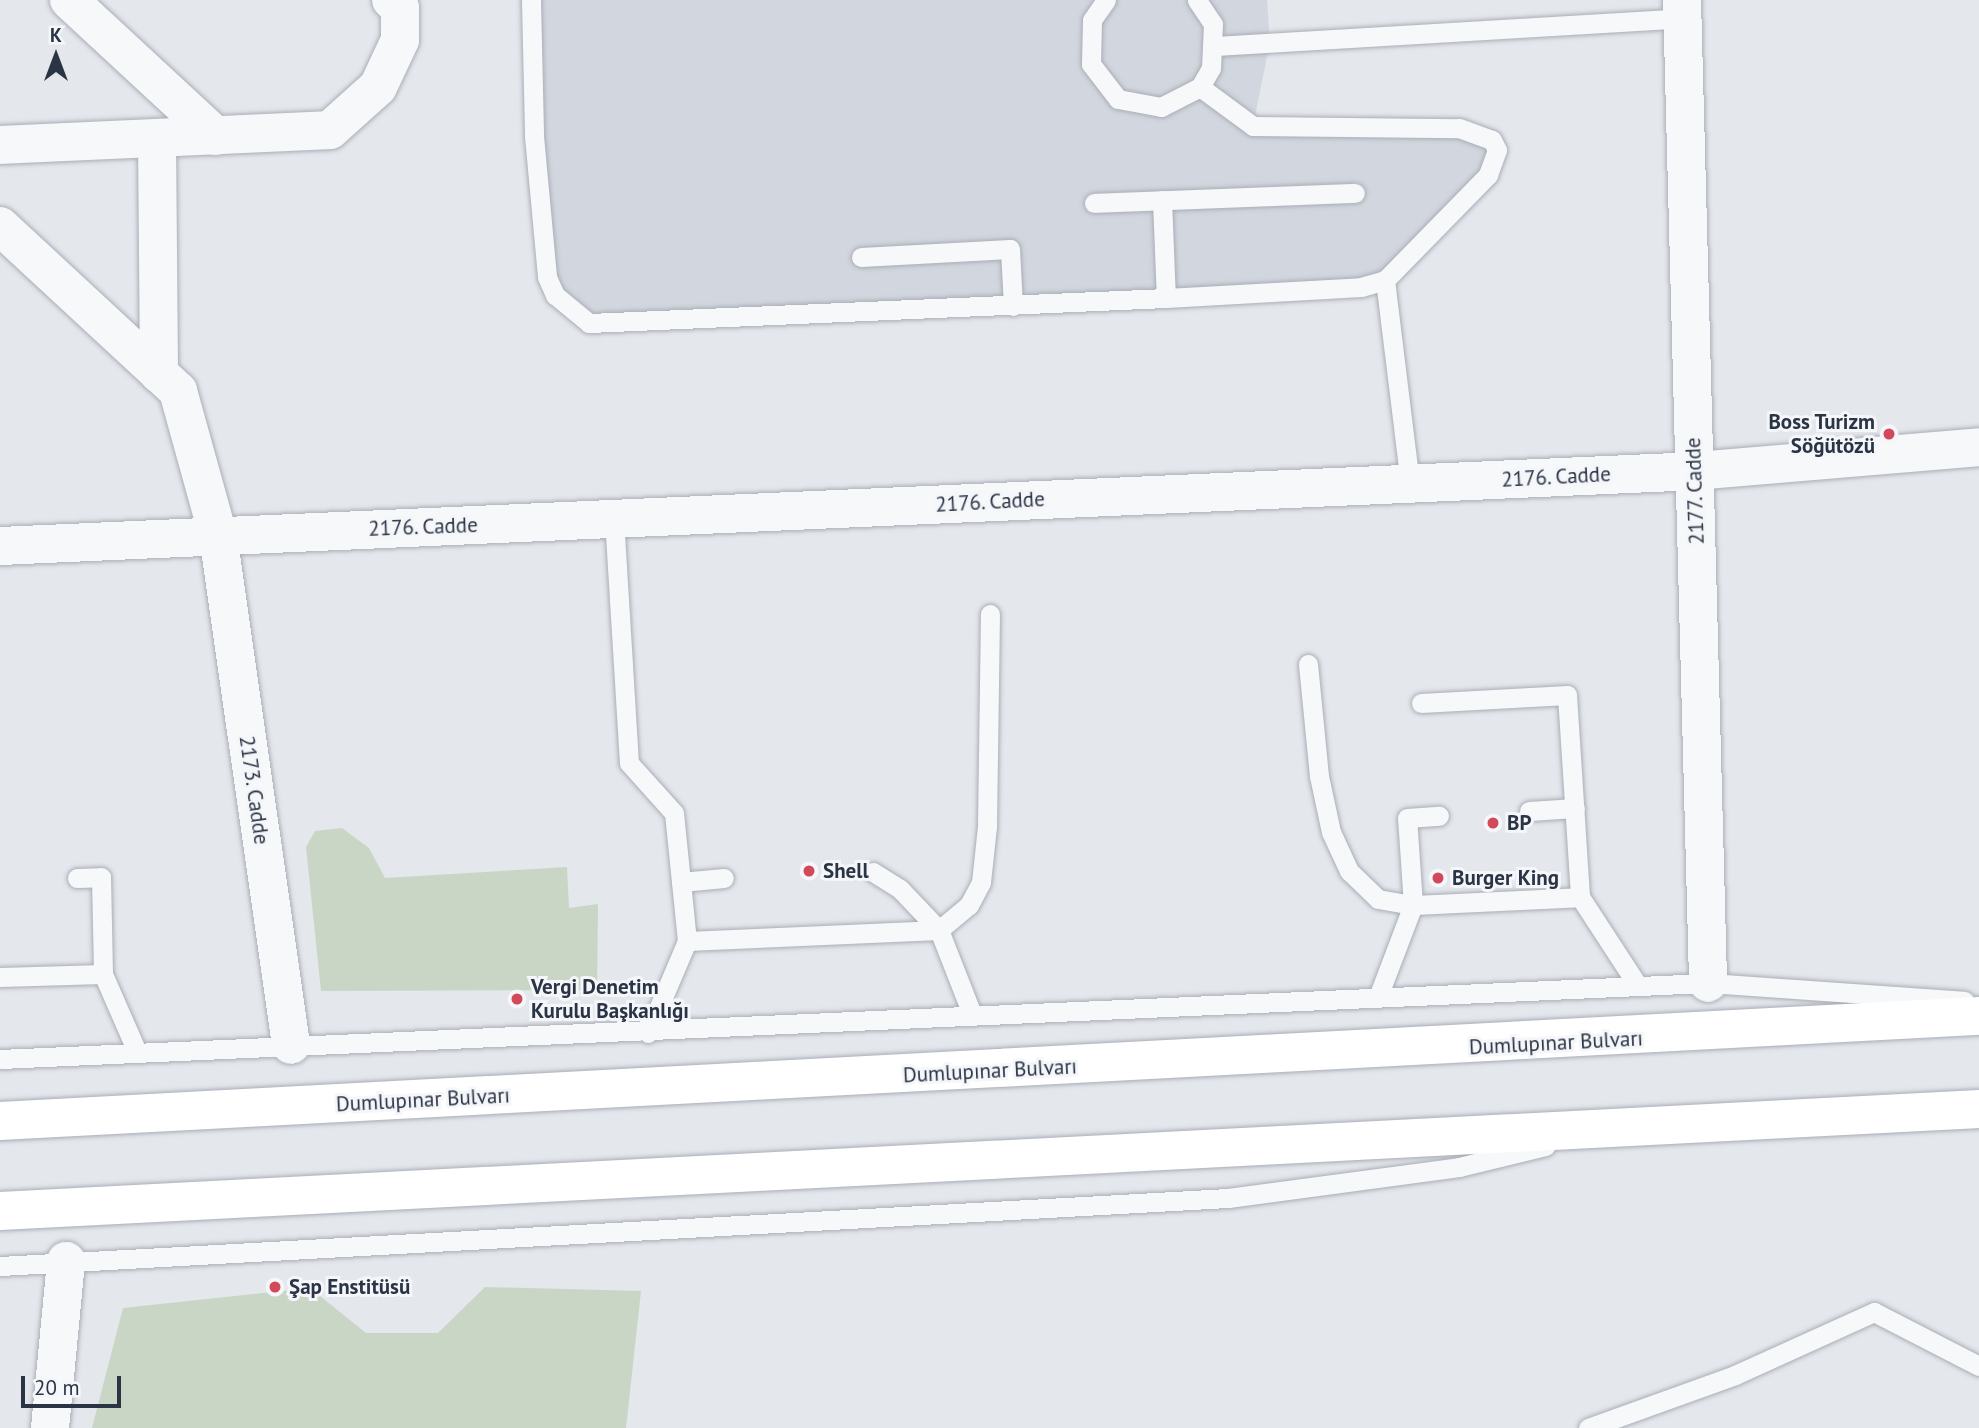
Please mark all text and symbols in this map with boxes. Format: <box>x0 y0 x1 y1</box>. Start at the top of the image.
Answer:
north arrow <box>21 21 91 91</box>
text: K <box>50 23 62 47</box>
place label: Boss Turizm Söğütözü <box>1768 409 1875 459</box>
marker: Boss Turizm Söğütözü <box>1881 426 1897 442</box>
street label: 2177. Cadde <box>1681 436 1709 546</box>
street label: 2176. Cadde <box>1500 462 1612 492</box>
street label: 2176. Cadde <box>934 487 1046 517</box>
street label: 2176. Cadde <box>367 512 479 542</box>
street label: 2173. Cadde <box>234 733 274 847</box>
place label: BP <box>1507 810 1531 836</box>
marker: BP <box>1485 815 1501 831</box>
place label: Shell <box>823 858 869 884</box>
marker: Shell <box>801 863 817 879</box>
place label: Burger King <box>1452 865 1559 891</box>
marker: Burger King <box>1430 870 1446 886</box>
place label: Vergi Denetim Kurulu Başkanlığı <box>531 974 689 1024</box>
marker: Vergi Denetim Kurulu Başkanlığı <box>509 991 525 1007</box>
street label: Dumlupınar Bulvarı <box>1468 1026 1644 1060</box>
street label: Dumlupınar Bulvarı <box>902 1054 1078 1088</box>
street label: Dumlupınar Bulvarı <box>335 1083 511 1117</box>
place label: Şap Enstitüsü <box>289 1274 410 1300</box>
marker: Şap Enstitüsü <box>267 1279 283 1295</box>
scale bar <box>24 1362 124 1406</box>
text: 20 m <box>34 1374 80 1401</box>

